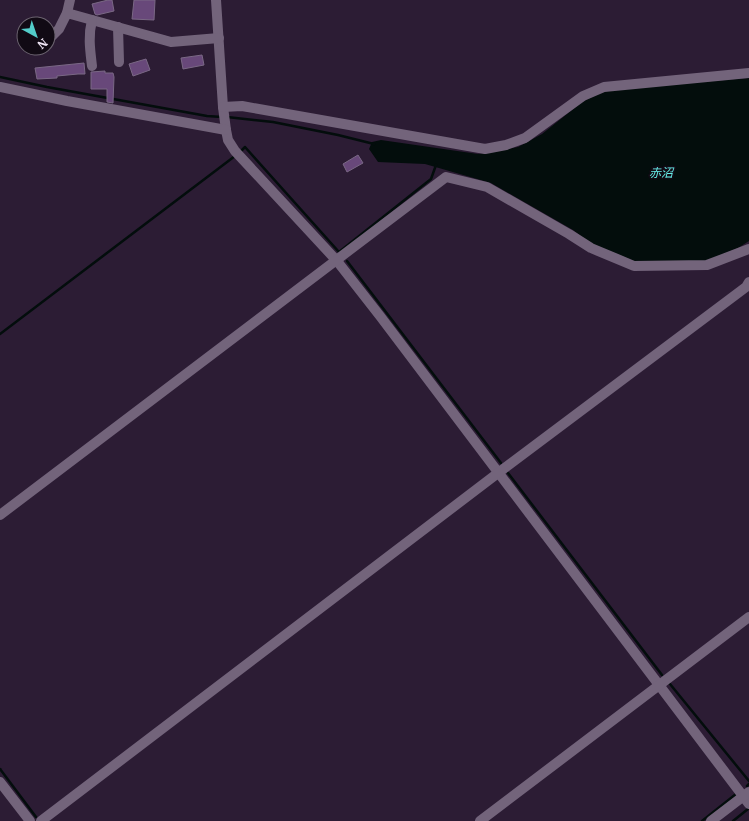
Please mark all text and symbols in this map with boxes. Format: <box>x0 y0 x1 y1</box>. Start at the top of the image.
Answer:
north arrow <box>16 16 56 56</box>
text: N <box>34 36 50 52</box>
water label: 赤沼 <box>649 165 675 180</box>

